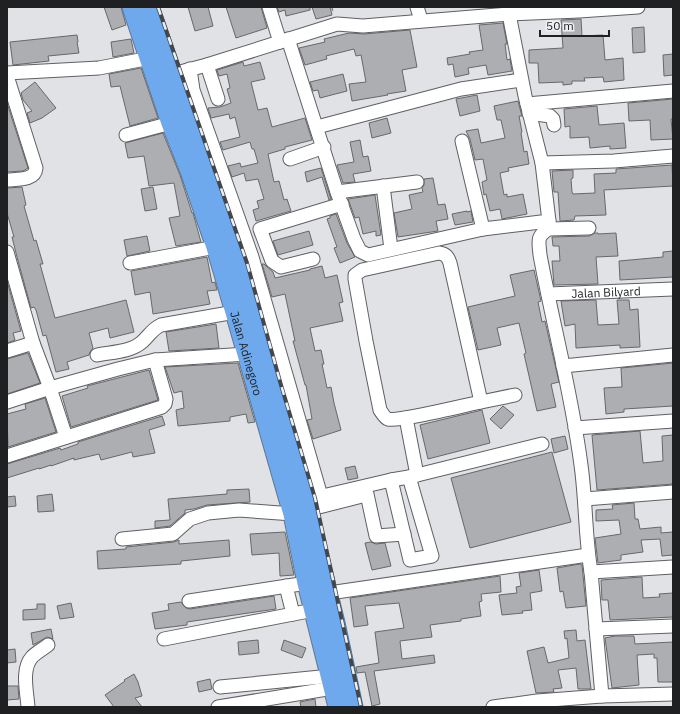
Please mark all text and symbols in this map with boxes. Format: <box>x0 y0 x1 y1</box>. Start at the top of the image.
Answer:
scale bar <box>540 12 609 38</box>
text: 50 m <box>546 18 574 33</box>
street label: Jalan Bilyard <box>571 283 641 301</box>
street label: Jalan Adinegoro <box>228 309 266 397</box>

